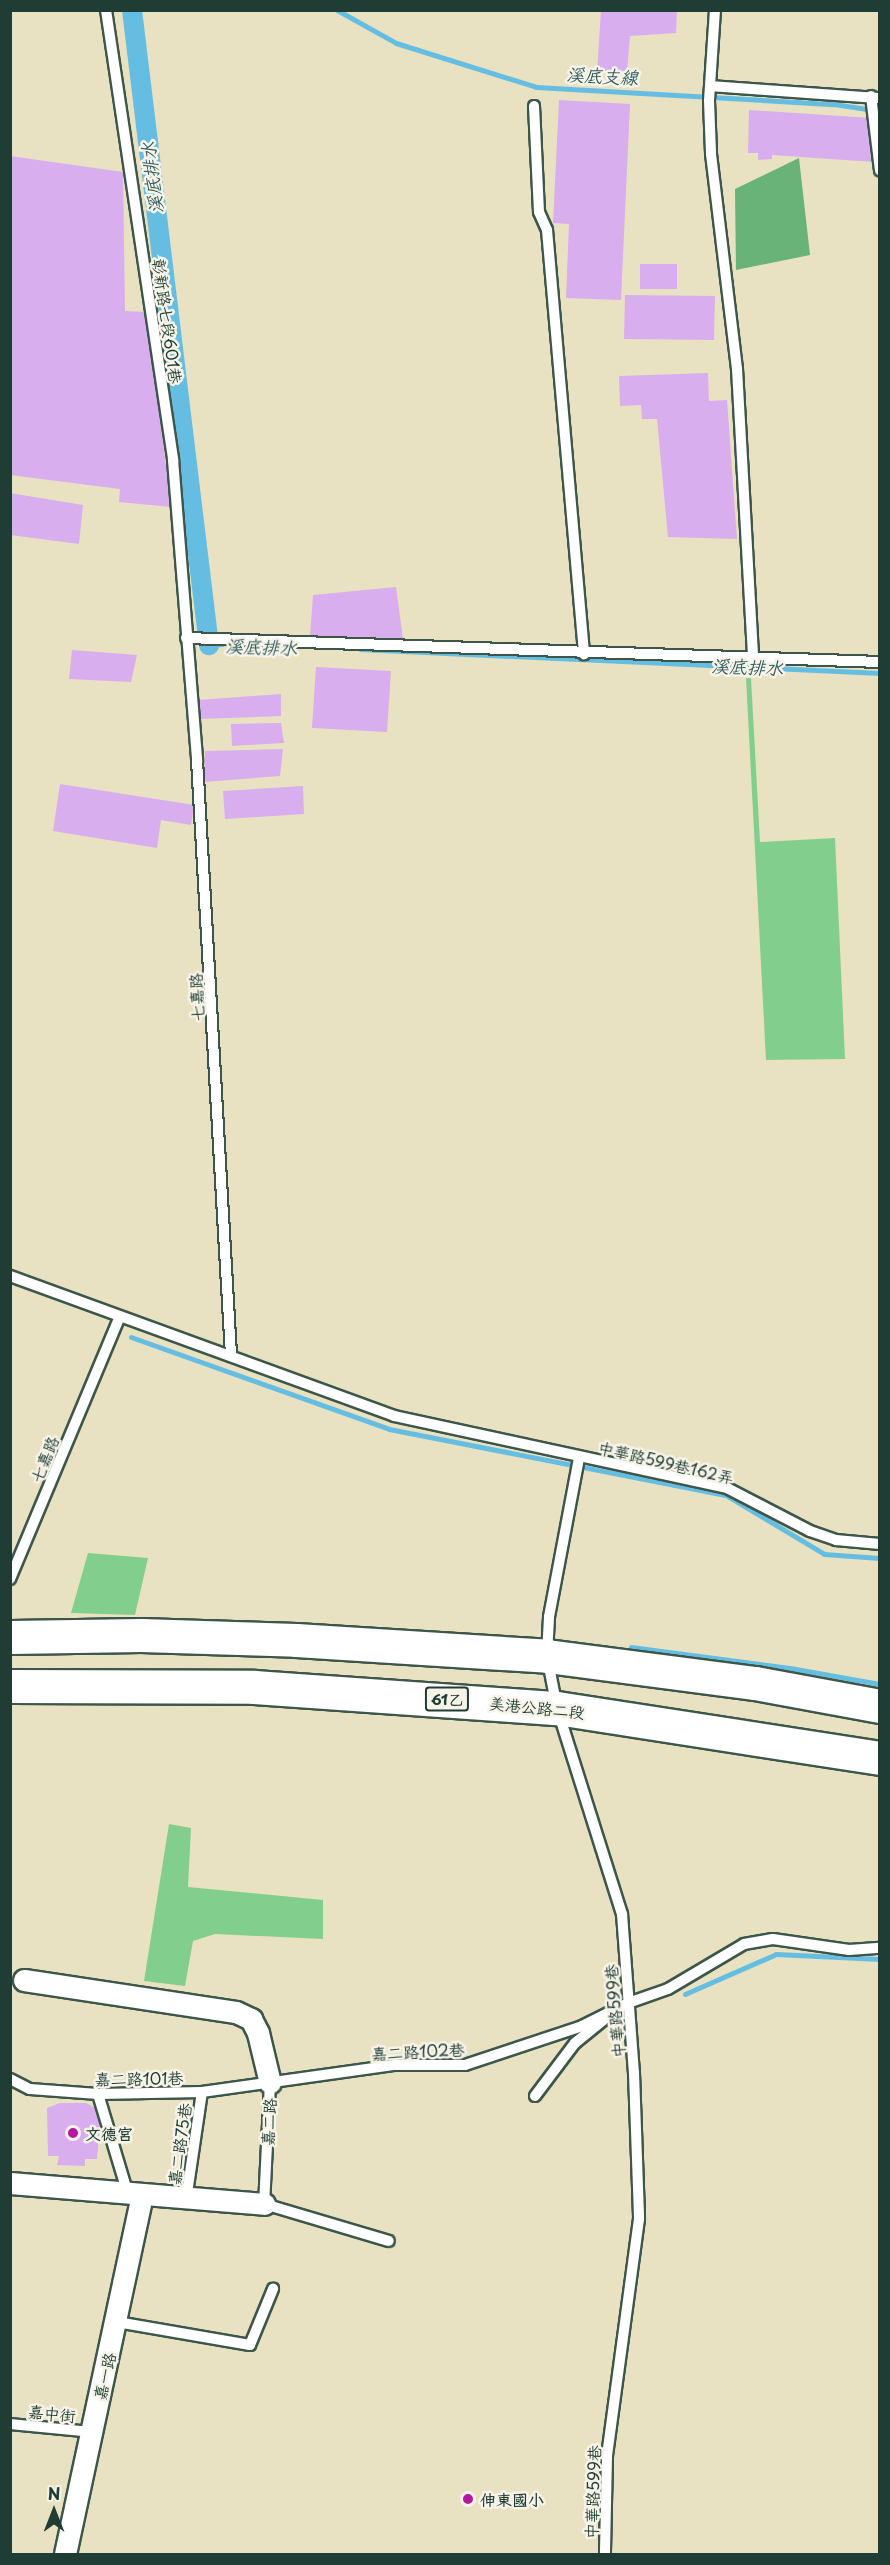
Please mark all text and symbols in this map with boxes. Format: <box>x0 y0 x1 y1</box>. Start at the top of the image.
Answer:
water label: 溪底支線 <box>565 63 639 89</box>
water label: 溪底排水 <box>137 141 167 215</box>
street label: 彰新路七段601巷 <box>150 257 186 385</box>
water label: 溪底排水 <box>225 635 297 659</box>
water label: 溪底排水 <box>711 655 783 679</box>
street label: 七嘉路 <box>185 973 207 1021</box>
street label: 七嘉路 <box>26 1433 62 1485</box>
street label: 中華路599巷162弄 <box>597 1437 735 1487</box>
road number: 61乙 <box>424 1687 470 1711</box>
street label: 美港公路二段 <box>488 1692 586 1722</box>
street label: 中華路599巷 <box>600 1963 628 2059</box>
street label: 嘉二路102巷 <box>371 2039 465 2063</box>
street label: 嘉二路101巷 <box>94 2068 184 2088</box>
street label: 嘉二路 <box>257 2098 279 2146</box>
street label: 嘉二路75巷 <box>164 2102 194 2186</box>
place label: 文德宮 <box>85 2123 133 2143</box>
marker: 文德宮 <box>66 2126 80 2140</box>
street label: 嘉一路 <box>89 2350 119 2402</box>
street label: 嘉中街 <box>27 2401 77 2425</box>
street label: 中華路599巷 <box>581 2445 603 2539</box>
north arrow <box>24 2481 84 2541</box>
text: N <box>48 2481 60 2505</box>
place label: 伸東國小 <box>480 2489 544 2509</box>
marker: 伸東國小 <box>461 2492 475 2506</box>

